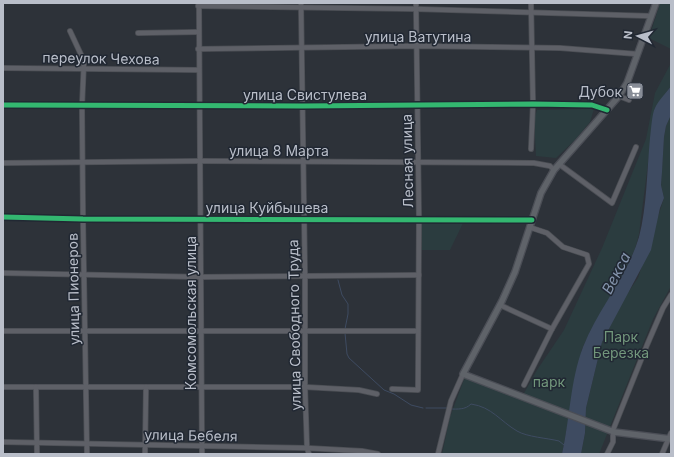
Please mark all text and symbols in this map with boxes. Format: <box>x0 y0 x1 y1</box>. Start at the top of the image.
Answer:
north arrow <box>618 16 658 56</box>
street label: улица Ватутина <box>365 28 471 45</box>
text: N <box>621 30 635 40</box>
street label: переулок Чехова <box>42 48 160 68</box>
supermarket icon: Дубок <box>625 81 645 101</box>
place label: Дубок <box>578 83 622 100</box>
street label: улица Свистулева <box>243 86 367 103</box>
street label: Лесная улица <box>398 114 416 208</box>
street label: улица 8 Марта <box>229 142 329 159</box>
street label: улица Куйбышева <box>206 199 328 216</box>
street label: улица Пионеров <box>64 233 82 345</box>
street label: Комсомольская улица <box>182 236 199 390</box>
street label: улица Свободного Труда <box>284 239 304 411</box>
water label: Векса <box>598 249 634 297</box>
park label: Парк Березка <box>593 328 649 361</box>
park label: парк <box>533 373 566 390</box>
street label: улица Бебеля <box>144 426 238 444</box>

